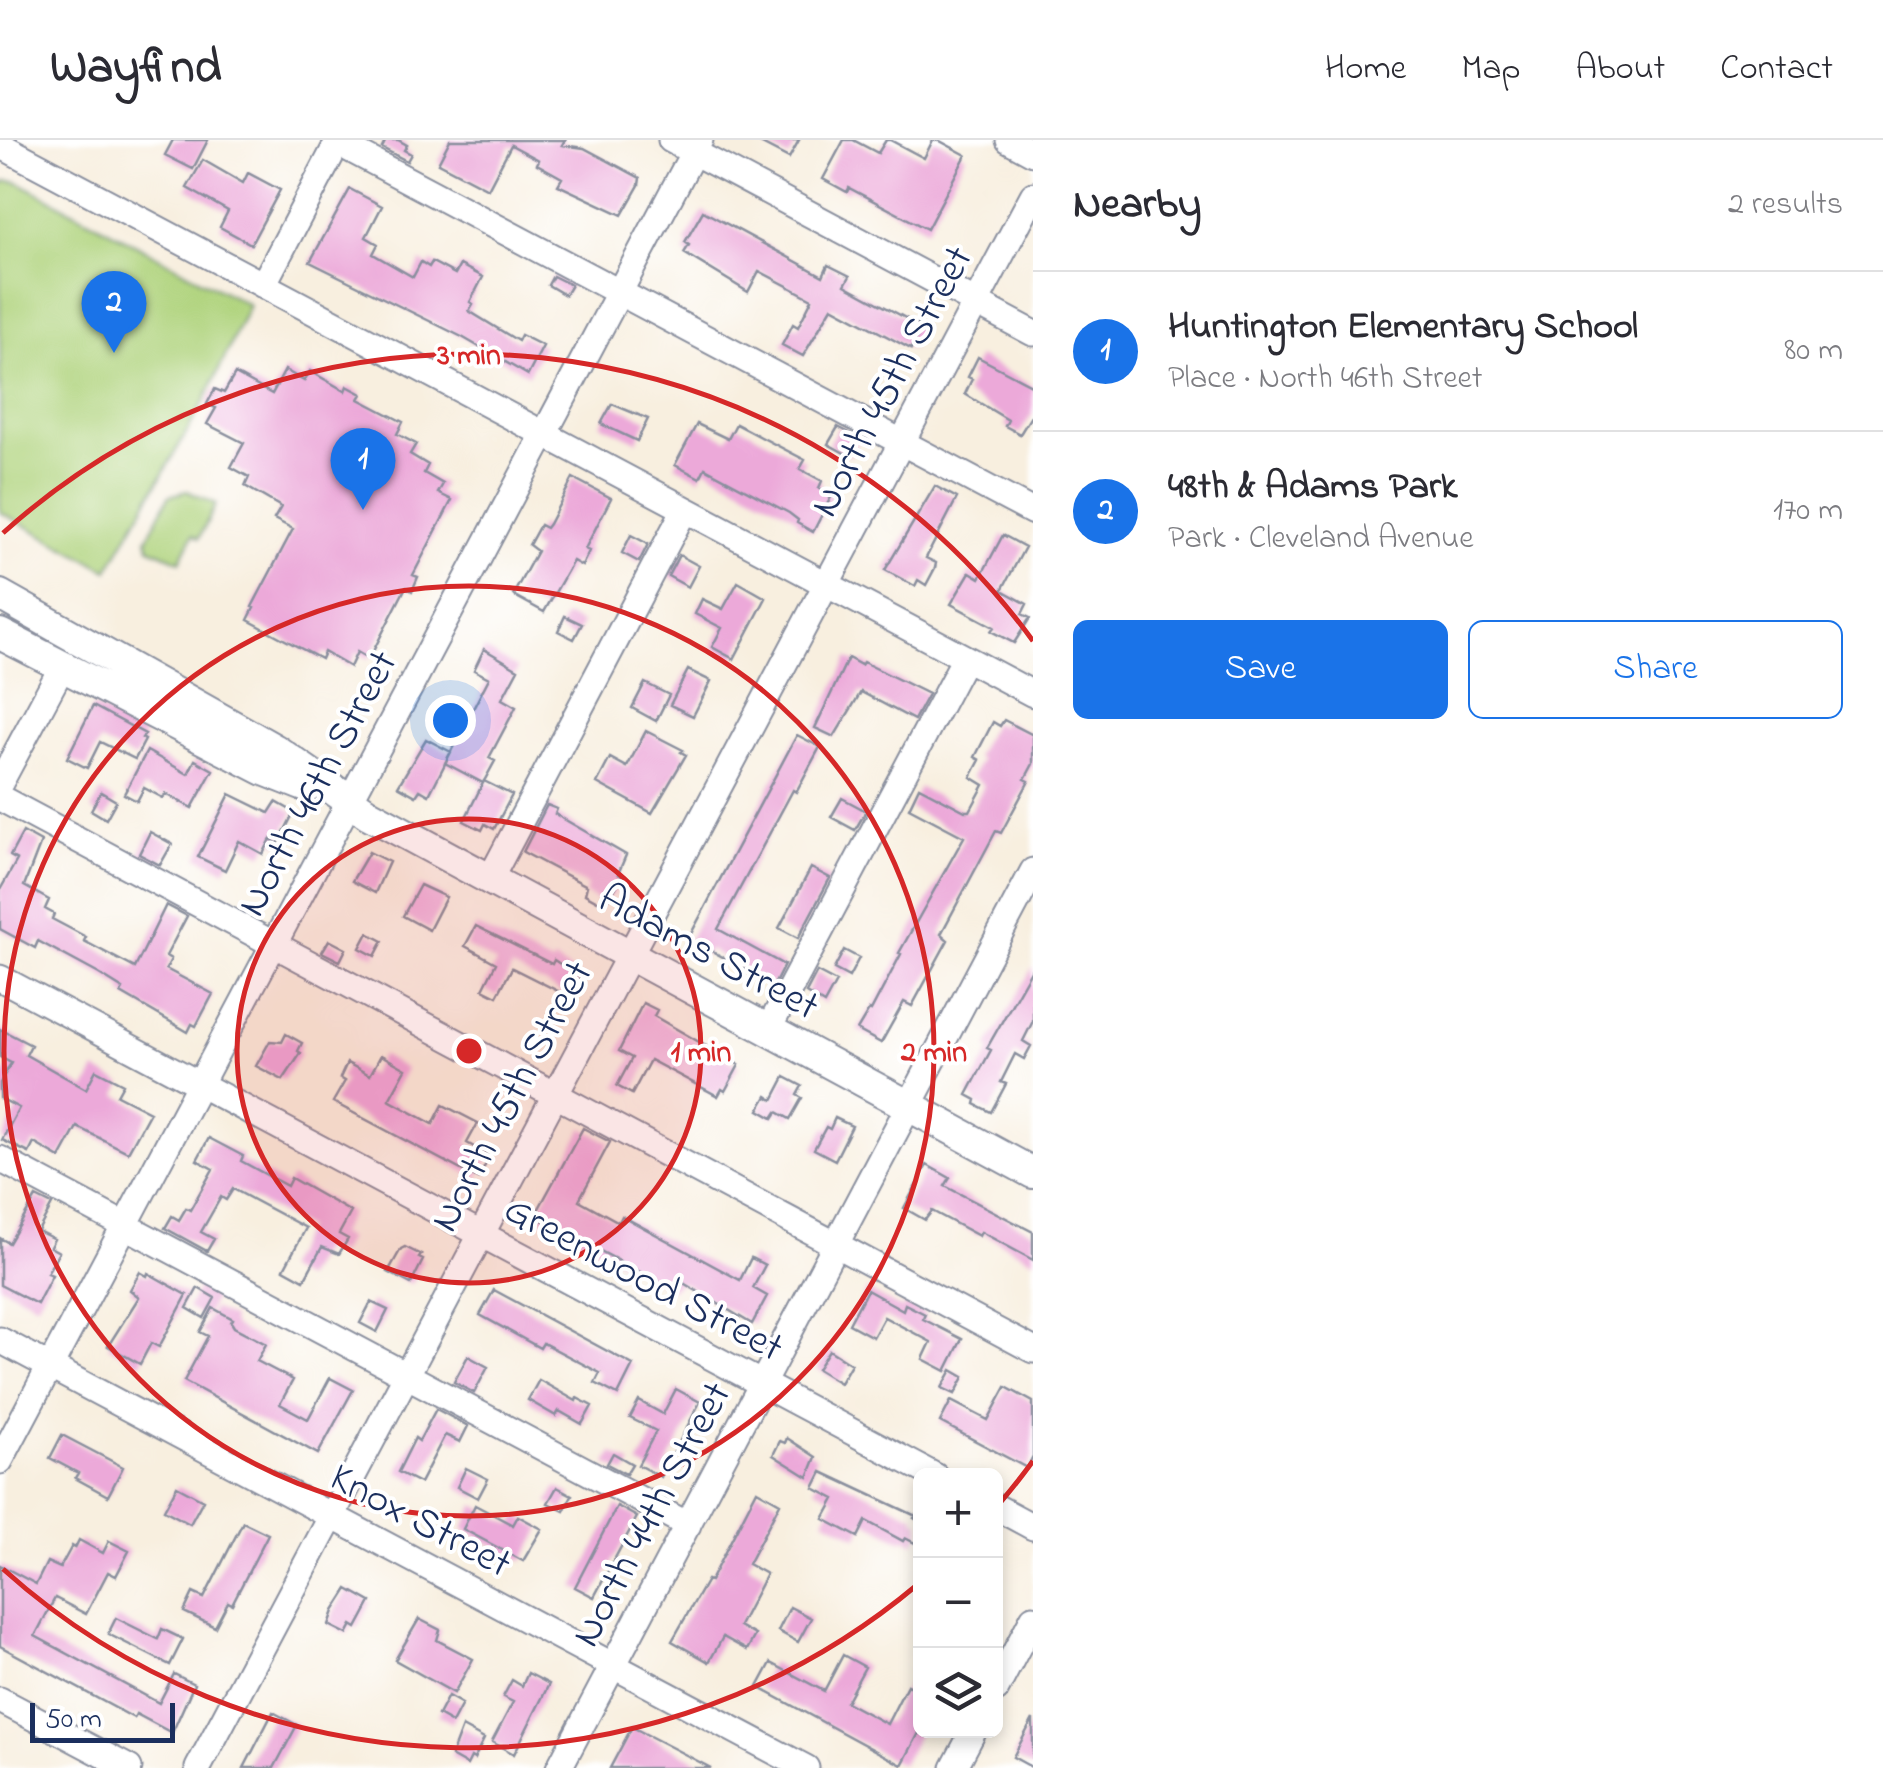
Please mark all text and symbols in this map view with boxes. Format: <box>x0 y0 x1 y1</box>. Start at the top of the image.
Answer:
text: Wayfind <box>50 34 221 104</box>
text: Home <box>1325 44 1406 95</box>
text: Map <box>1461 44 1520 95</box>
text: About <box>1575 44 1665 95</box>
text: Contact <box>1720 44 1833 95</box>
text: Nearby <box>1073 175 1201 236</box>
text: 2 results <box>1728 182 1843 229</box>
street label: North 45th Street <box>796 236 990 529</box>
pin: 2 <box>82 270 146 353</box>
text: Huntington Elementary School <box>1168 300 1638 356</box>
text: 1 <box>1100 328 1111 375</box>
text: 80 m <box>1784 328 1843 375</box>
text: 3 min <box>436 335 501 379</box>
text: Place · North 46th Street <box>1168 356 1483 403</box>
pin: 1 <box>330 428 396 510</box>
text: 48th & Adams Park <box>1168 460 1457 516</box>
text: 2 <box>1098 488 1113 535</box>
text: 170 m <box>1773 488 1843 535</box>
text: Park · Cleveland Avenue <box>1168 516 1474 563</box>
button: Save <box>1073 620 1448 719</box>
button: Share <box>1468 620 1843 719</box>
street label: North 46th Street <box>223 640 415 928</box>
your location <box>425 695 476 746</box>
street label: Adams Street <box>587 870 829 1038</box>
street label: North 45th Street <box>416 951 610 1244</box>
text: 1 min <box>671 1032 731 1076</box>
text: 2 min <box>900 1032 967 1076</box>
centre of rings <box>451 1033 487 1069</box>
street label: Greenwood Street <box>492 1181 793 1379</box>
street label: North 44th Street <box>557 1372 749 1659</box>
street label: Knox Street <box>318 1449 522 1595</box>
map controls <box>913 1468 1003 1738</box>
button: + <box>913 1468 1003 1558</box>
button: − <box>913 1558 1003 1648</box>
button: layers <box>913 1648 1003 1738</box>
scale bar <box>30 1698 175 1742</box>
text: 50 m <box>45 1700 102 1741</box>

